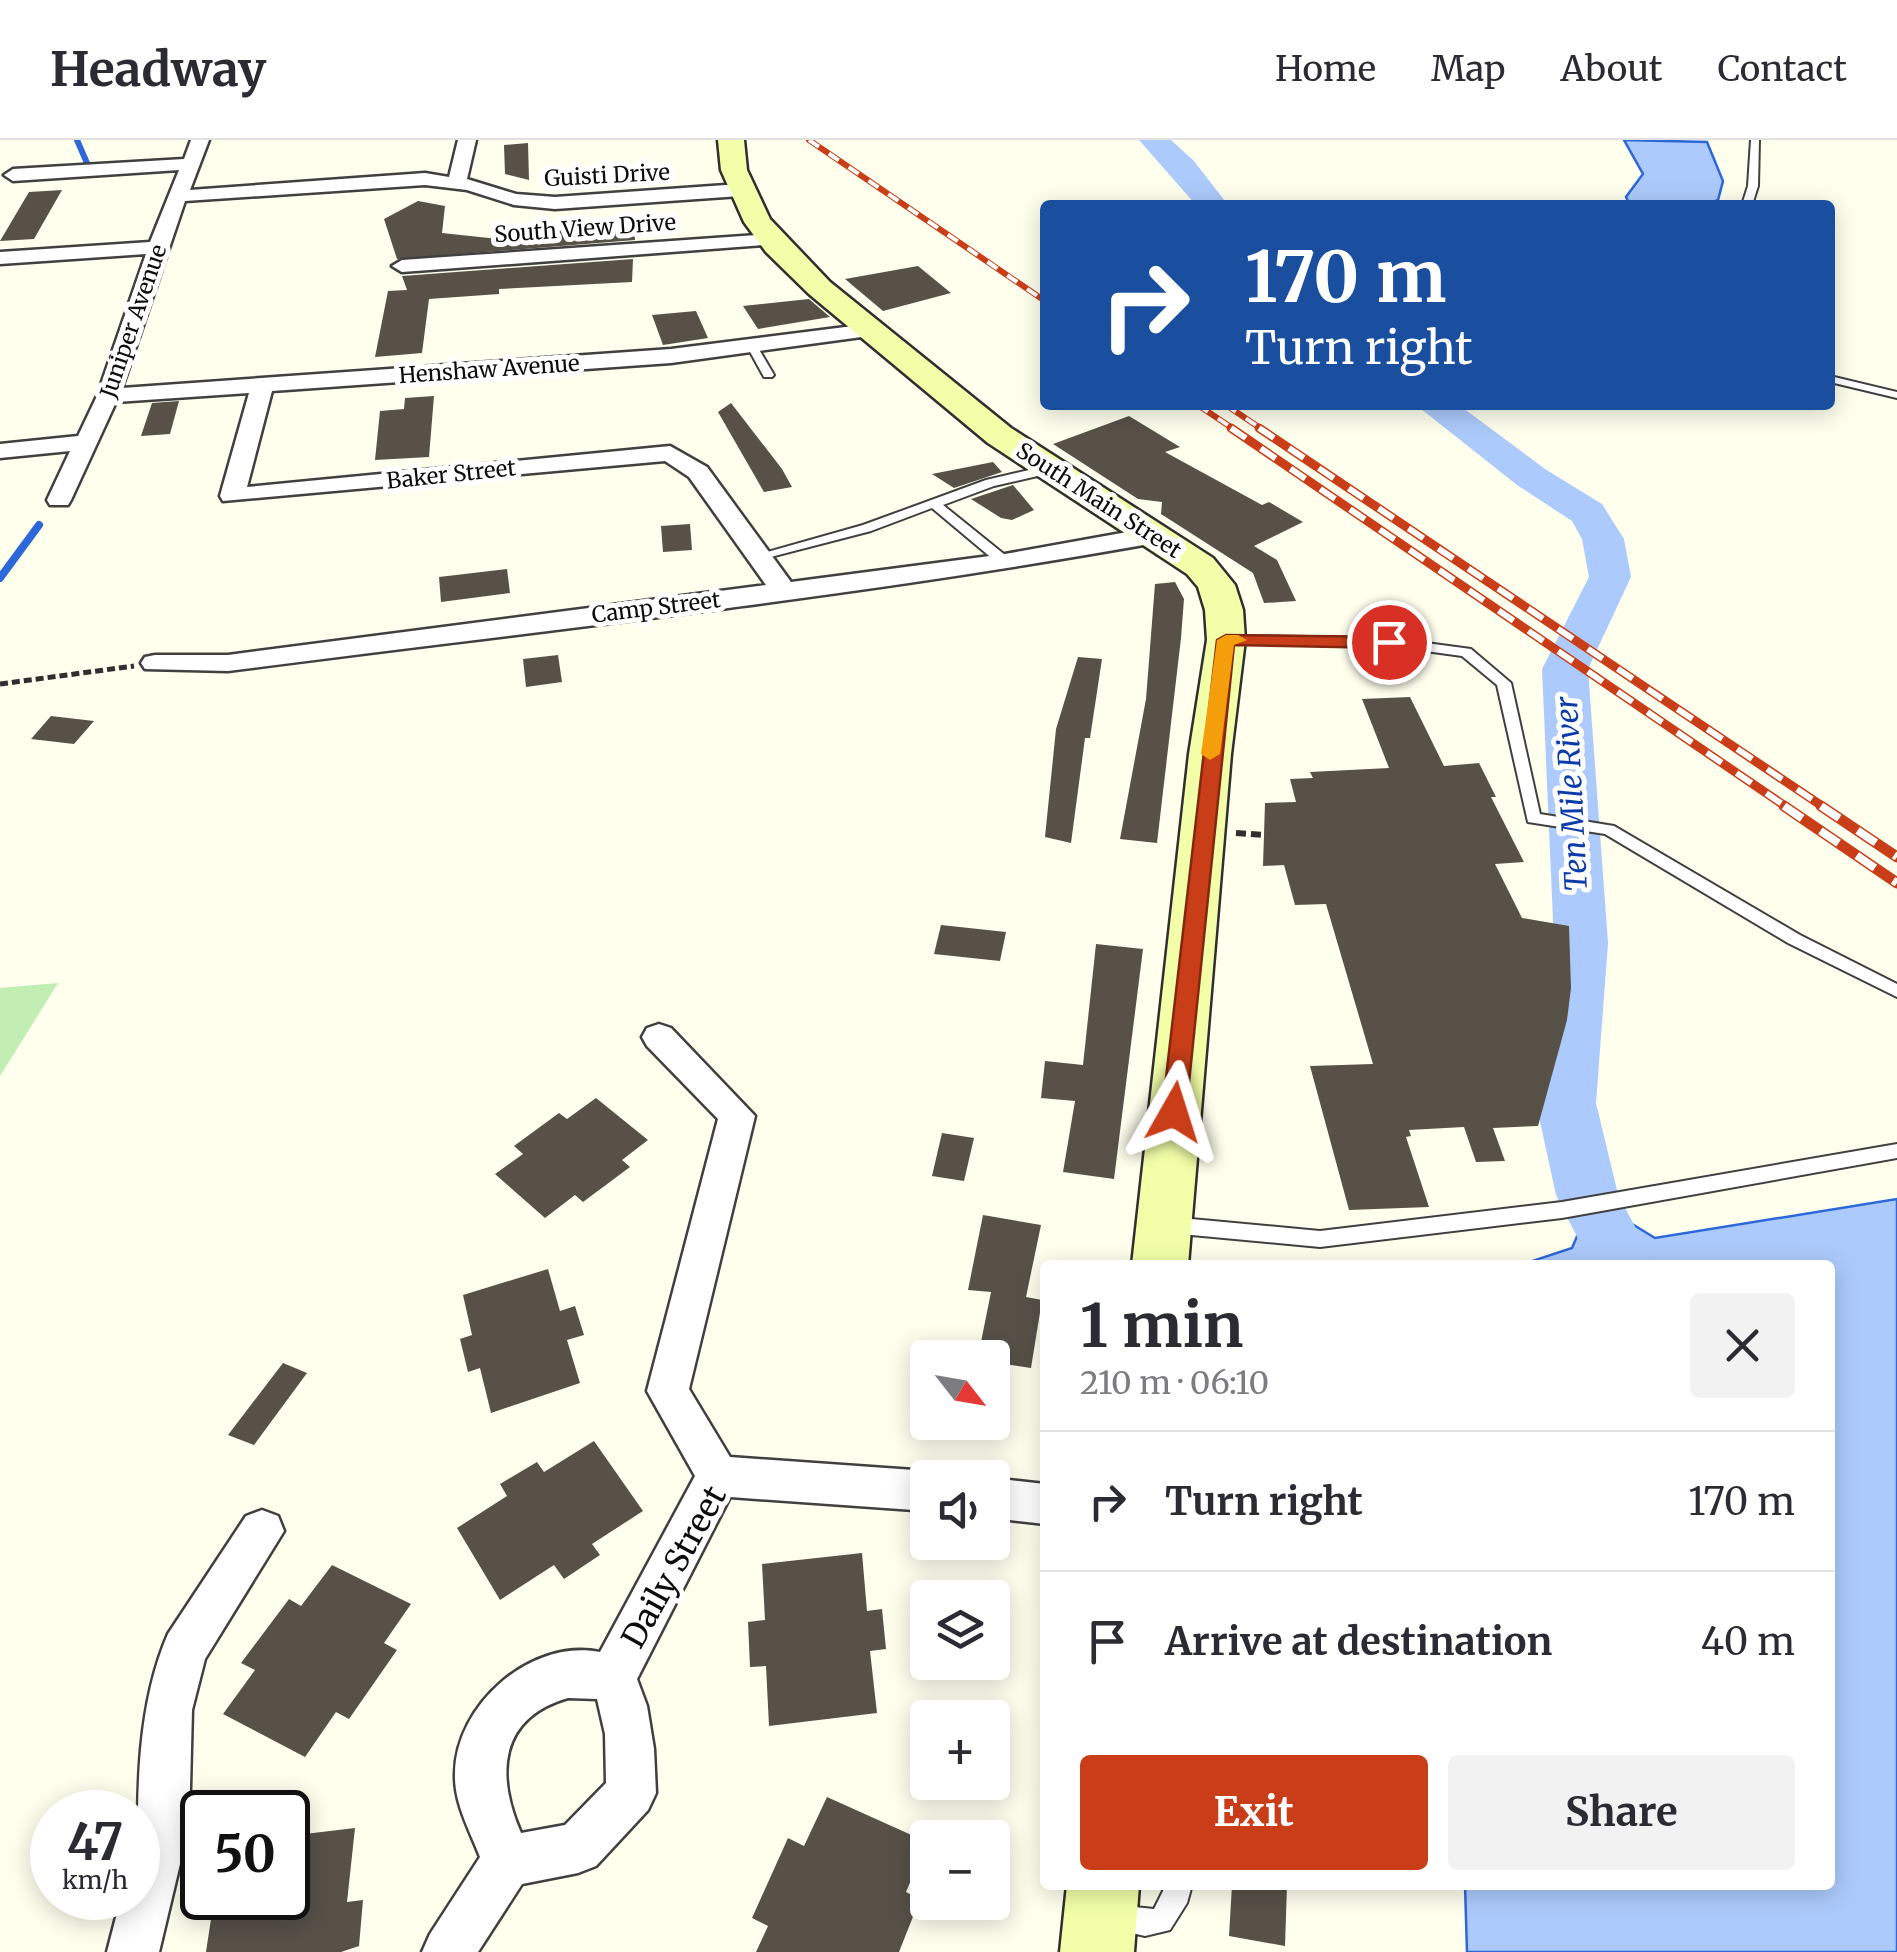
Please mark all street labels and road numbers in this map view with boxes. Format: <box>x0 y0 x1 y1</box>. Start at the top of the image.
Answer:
street label: Guisti Drive <box>543 158 671 192</box>
street label: South View Drive <box>493 208 677 248</box>
street label: Juniper Avenue <box>93 241 172 402</box>
street label: Henshaw Avenue <box>398 349 580 389</box>
street label: South Main Street <box>1011 436 1187 564</box>
street label: Baker Street <box>385 453 518 495</box>
street label: Camp Street <box>590 585 722 629</box>
street label: Daily Street <box>613 1479 735 1655</box>

